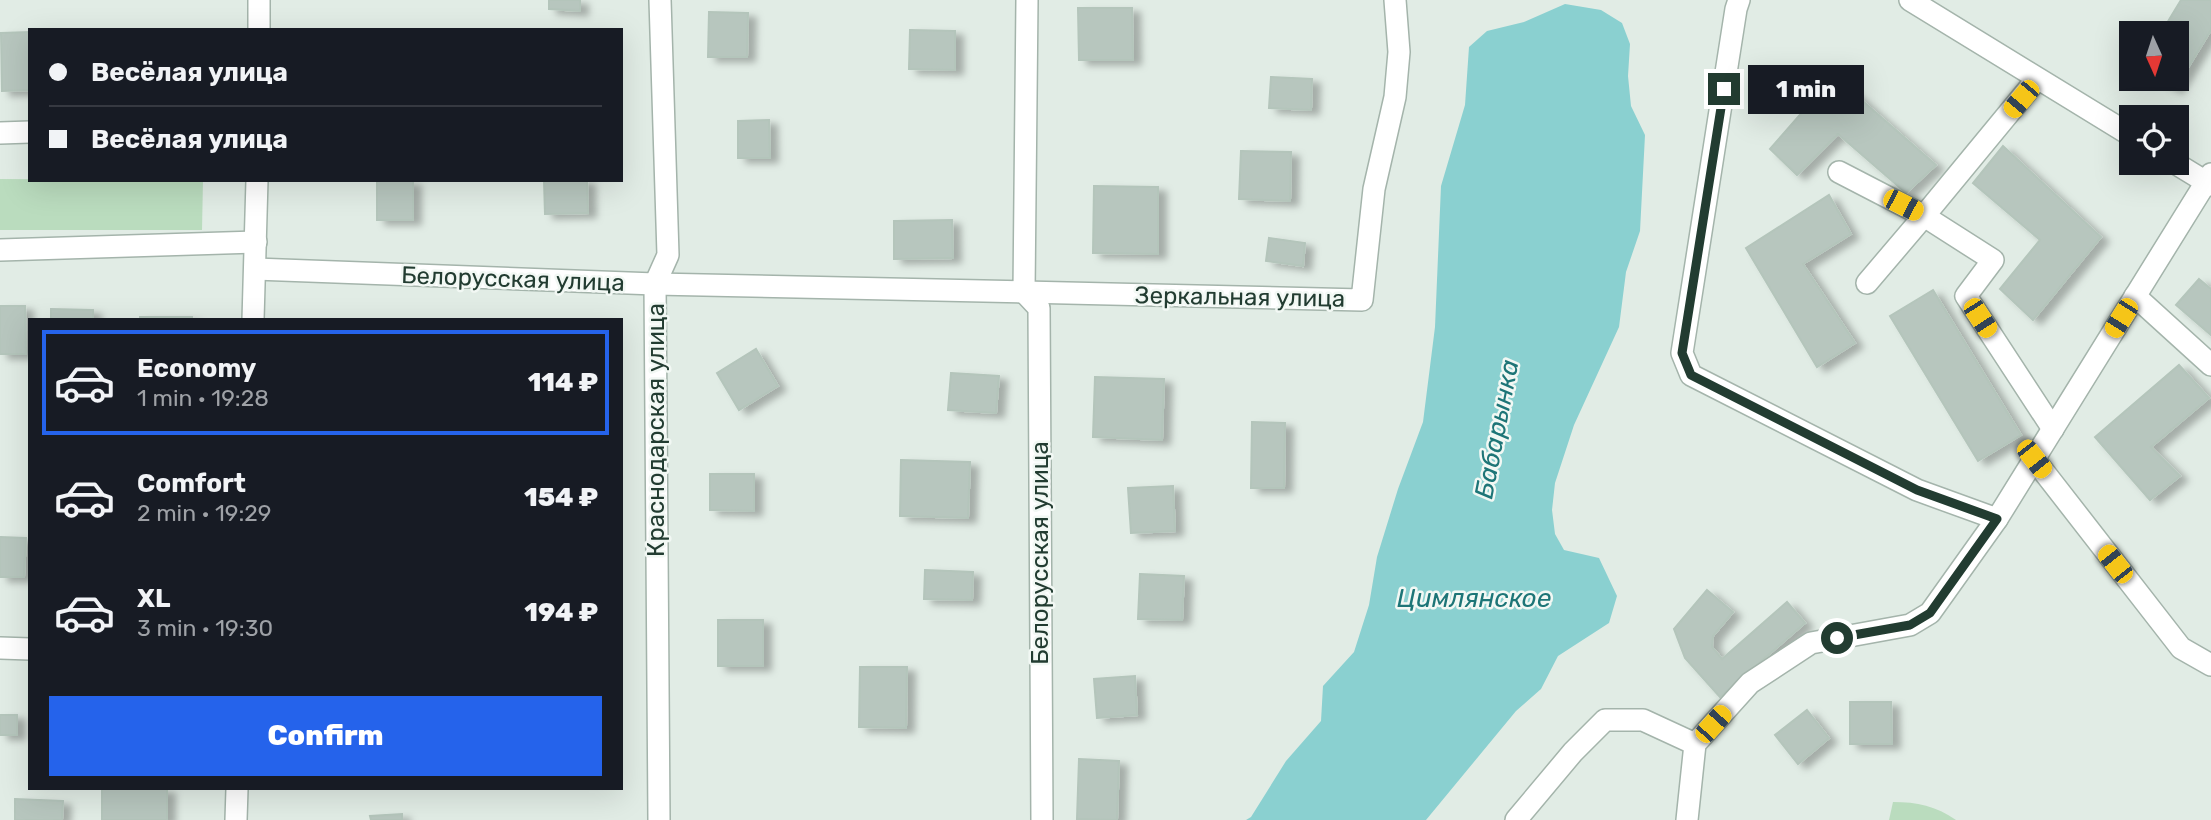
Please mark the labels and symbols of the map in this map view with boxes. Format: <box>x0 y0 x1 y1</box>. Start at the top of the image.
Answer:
north arrow <box>2119 21 2189 91</box>
callout: 1 min <box>1748 64 1864 114</box>
route end <box>1708 73 1740 105</box>
car <box>2000 76 2043 122</box>
car <box>1880 186 1927 224</box>
street label: Белорусская улица <box>401 261 625 297</box>
street label: Зеркальная улица <box>1134 281 1346 313</box>
car <box>1960 295 2001 341</box>
car <box>2101 295 2142 341</box>
street label: Краснодарская улица <box>642 303 670 557</box>
water label: Бабарынка <box>1468 357 1526 501</box>
car <box>2013 436 2056 482</box>
street label: Белорусская улица <box>1026 441 1054 665</box>
car <box>2094 541 2137 587</box>
water label: Цимлянское <box>1397 583 1552 614</box>
route start <box>1821 622 1853 654</box>
car <box>1692 701 1735 747</box>

